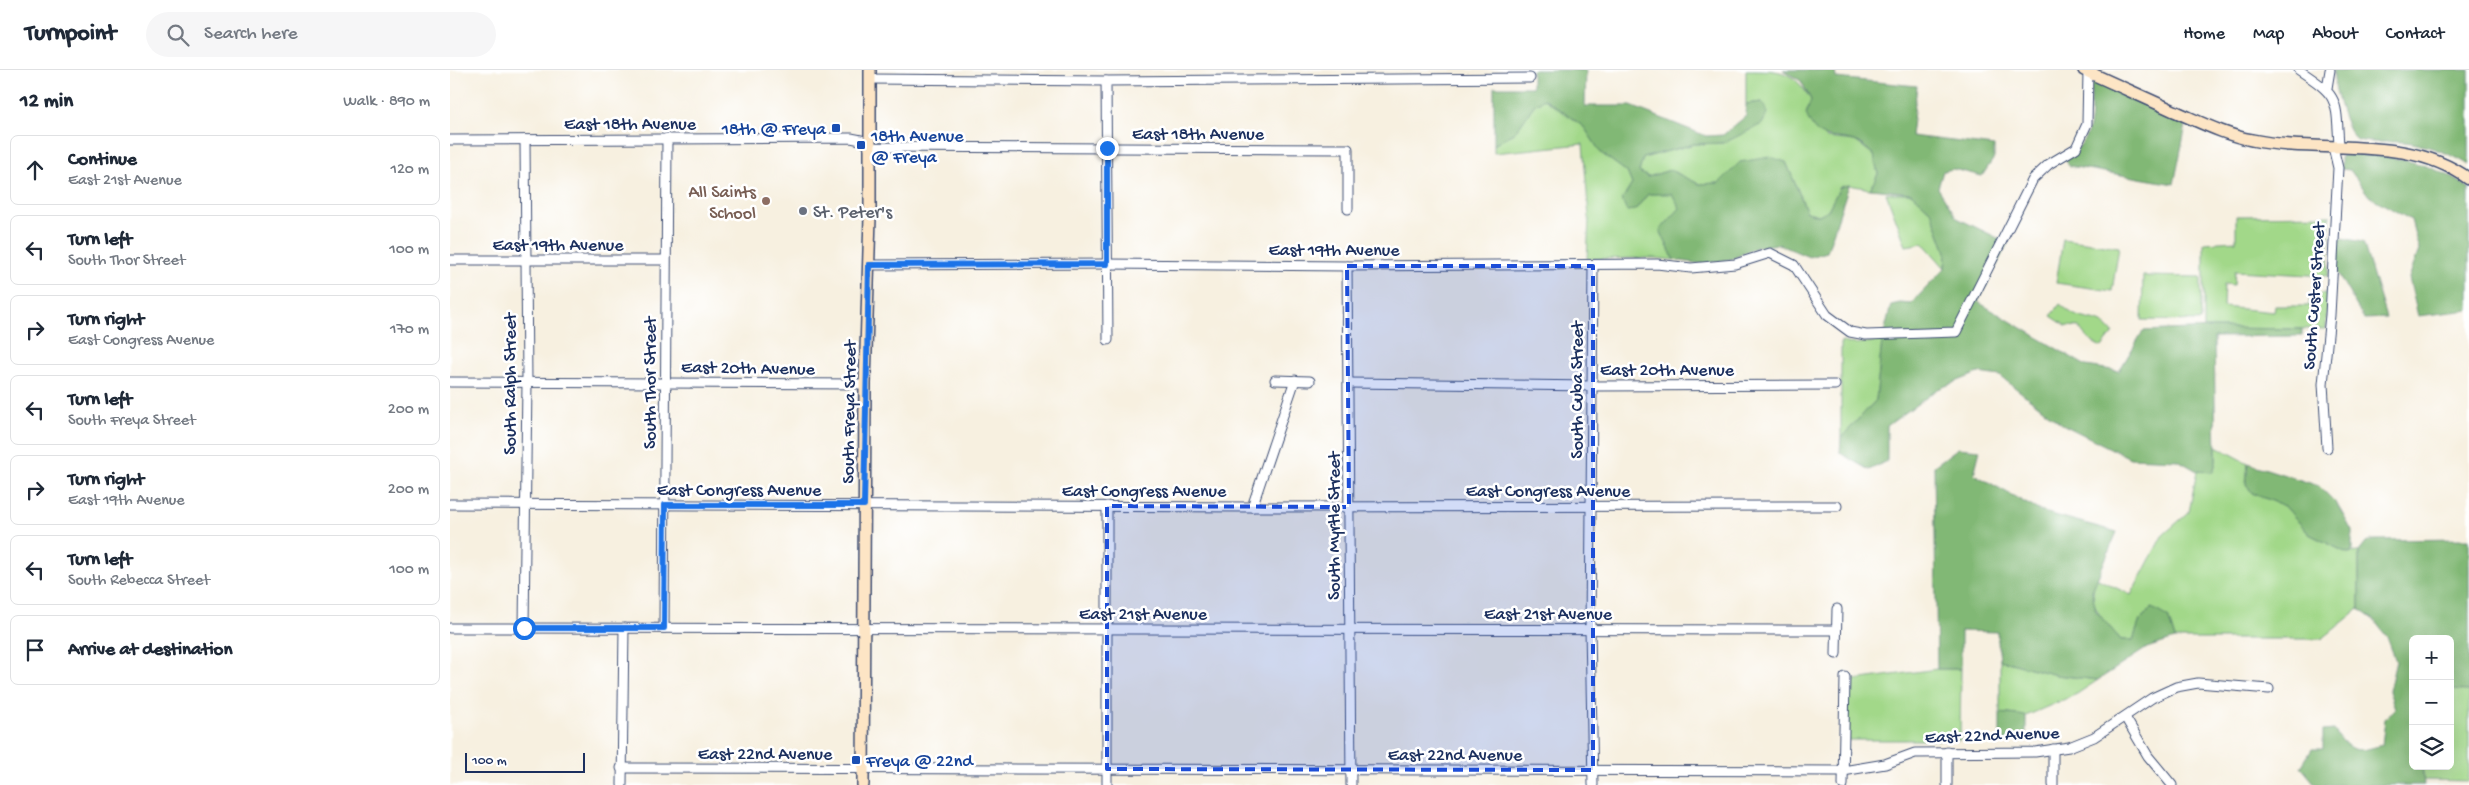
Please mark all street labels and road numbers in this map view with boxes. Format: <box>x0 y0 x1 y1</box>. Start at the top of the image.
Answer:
street label: East 18th Avenue <box>564 115 697 136</box>
street label: East 18th Avenue <box>1132 125 1265 146</box>
street label: South Custer Street <box>2300 220 2331 370</box>
street label: East 19th Avenue <box>492 236 624 257</box>
street label: East 19th Avenue <box>1268 241 1400 262</box>
street label: South Ralph Street <box>501 312 522 455</box>
street label: South Thor Street <box>641 315 662 449</box>
street label: South Cuba Street <box>1568 320 1589 459</box>
street label: South Freya Street <box>839 339 862 484</box>
street label: East 20th Avenue <box>681 358 816 381</box>
street label: East 20th Avenue <box>1600 361 1735 382</box>
street label: South Myrtle Street <box>1325 450 1346 600</box>
street label: East Congress Avenue <box>657 481 822 502</box>
street label: East Congress Avenue <box>1062 482 1227 503</box>
street label: East Congress Avenue <box>1466 482 1631 503</box>
street label: East 21st Avenue <box>1079 605 1208 626</box>
street label: East 21st Avenue <box>1484 605 1613 626</box>
street label: East 22nd Avenue <box>1924 724 2060 749</box>
street label: East 22nd Avenue <box>698 745 833 766</box>
street label: East 22nd Avenue <box>1388 746 1523 767</box>

